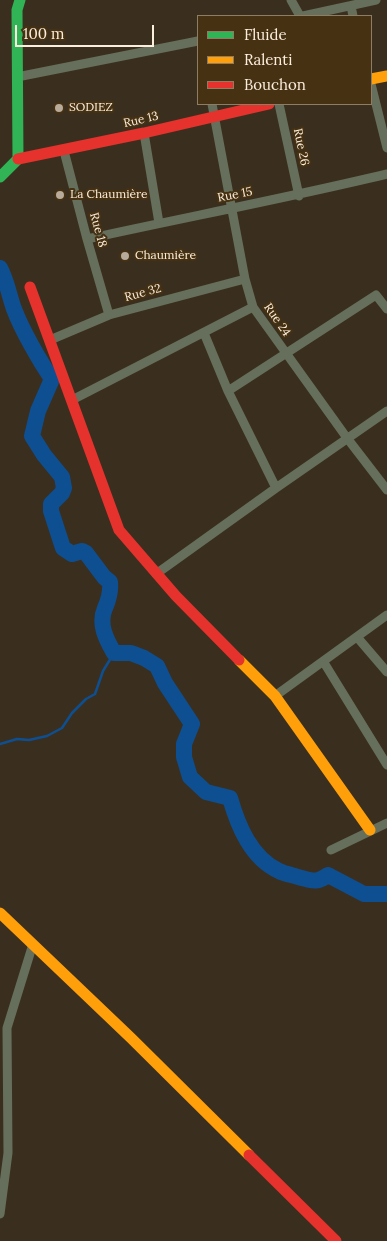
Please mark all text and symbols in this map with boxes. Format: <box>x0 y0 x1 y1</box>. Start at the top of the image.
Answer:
scale bar <box>18 15 156 47</box>
legend <box>197 15 372 105</box>
text: 100 m <box>23 24 64 43</box>
text: Fluide <box>244 25 287 44</box>
text: Ralenti <box>244 50 292 69</box>
text: Bouchon <box>244 75 306 94</box>
place label: SODIEZ <box>69 101 113 115</box>
marker: SODIEZ <box>53 102 65 114</box>
street label: Rue 13 <box>122 109 160 131</box>
street label: Rue 26 <box>290 127 312 167</box>
street label: Rue 15 <box>216 185 254 205</box>
place label: La Chaumière <box>70 188 148 202</box>
marker: La Chaumière <box>54 189 66 201</box>
street label: Rue 18 <box>86 211 110 249</box>
place label: Chaumière <box>135 249 196 263</box>
marker: Chaumière <box>119 250 131 262</box>
street label: Rue 32 <box>123 281 163 305</box>
street label: Rue 24 <box>260 301 294 339</box>

